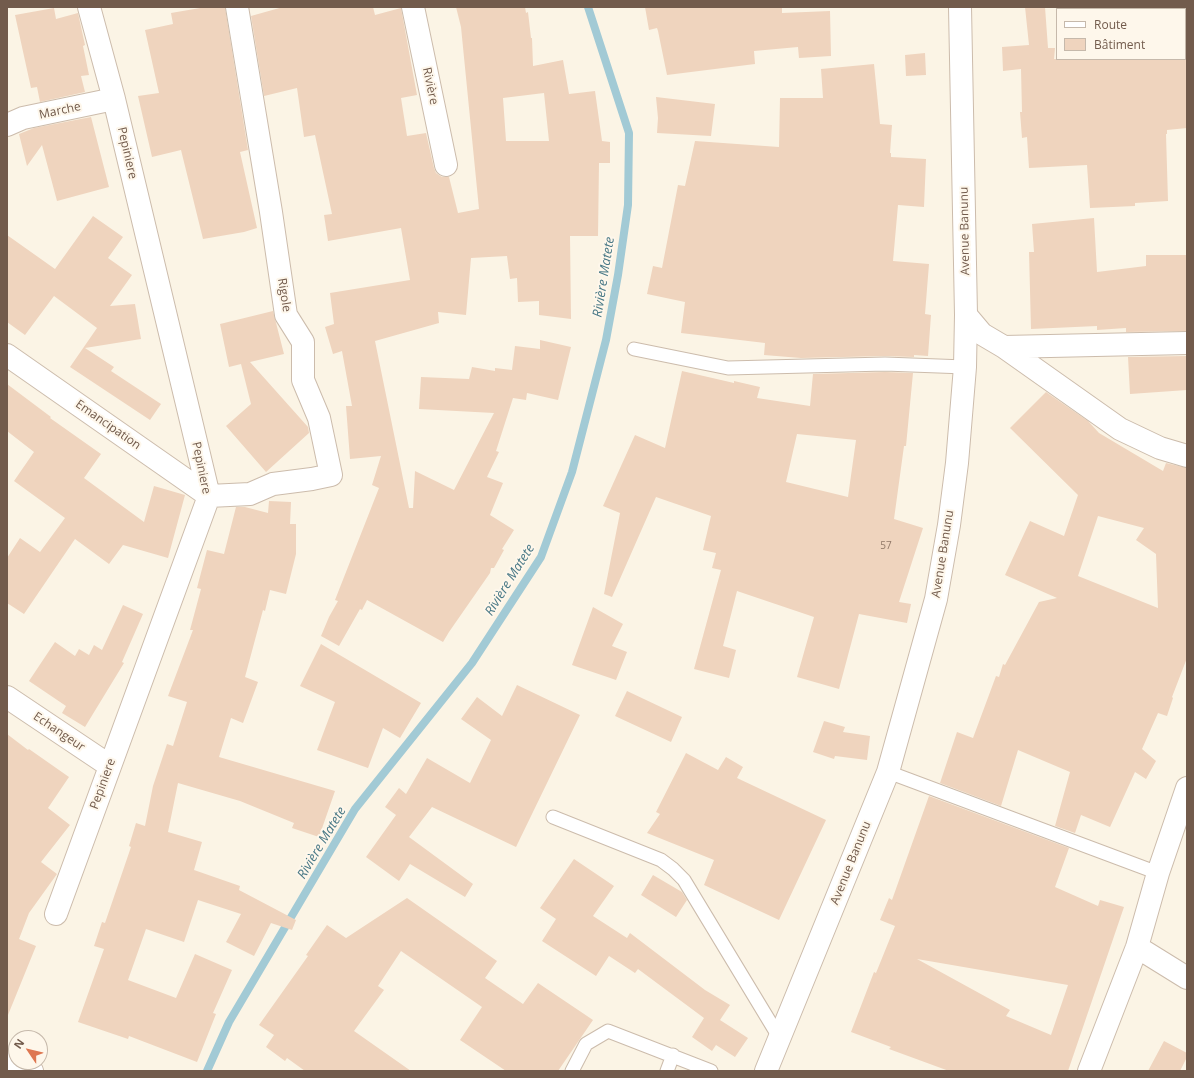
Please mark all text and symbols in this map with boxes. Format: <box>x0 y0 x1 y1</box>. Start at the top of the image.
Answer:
legend <box>1056 8 1186 60</box>
text: Route <box>1094 16 1127 33</box>
text: Bâtiment <box>1094 36 1145 53</box>
street label: Rivière <box>419 66 441 106</box>
street label: Marche <box>38 100 82 122</box>
street label: Pepiniere <box>114 126 140 180</box>
street label: Avenue Banunu <box>957 187 973 275</box>
water label: Rivière Matete <box>590 236 618 318</box>
street label: Rigole <box>274 277 294 313</box>
street label: Emancipation <box>73 397 143 453</box>
street label: Pepiniere <box>188 441 214 495</box>
street label: Avenue Banunu <box>929 509 957 599</box>
house number: 57 <box>880 540 892 552</box>
water label: Rivière Matete <box>482 541 538 619</box>
street label: Echangeur <box>30 709 88 755</box>
street label: Pepiniere <box>87 757 119 811</box>
water label: Rivière Matete <box>294 804 350 882</box>
street label: Avenue Banunu <box>828 819 874 907</box>
north arrow <box>8 1030 48 1070</box>
text: N <box>10 1035 27 1051</box>

